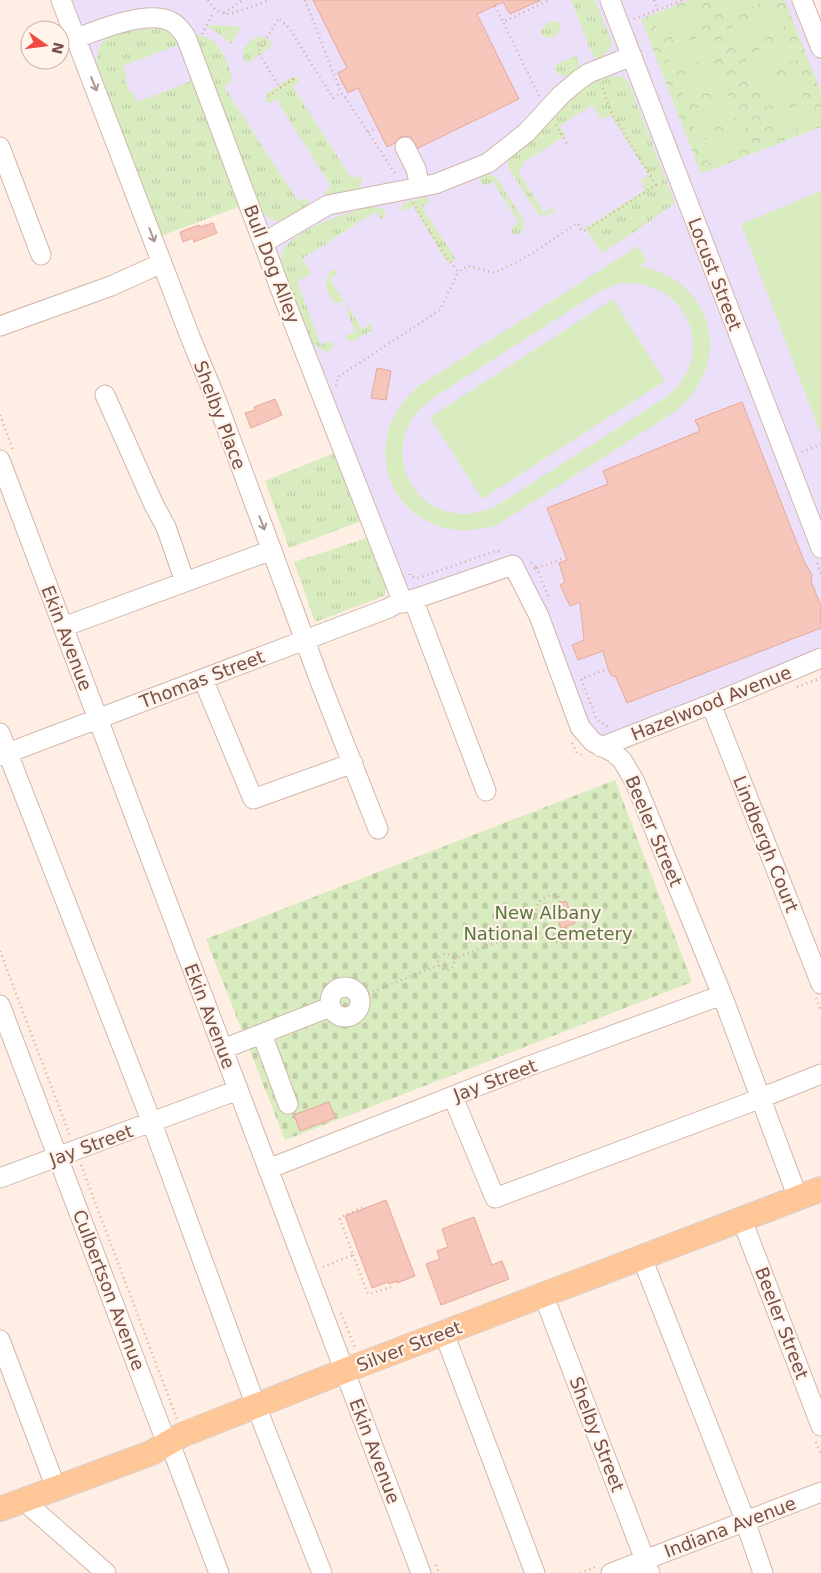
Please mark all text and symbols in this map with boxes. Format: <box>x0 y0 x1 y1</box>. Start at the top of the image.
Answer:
north arrow <box>20 20 70 70</box>
text: N <box>48 41 67 56</box>
one-way arrow <box>89 76 99 91</box>
street label: Bull Dog Alley <box>240 202 304 327</box>
street label: Locust Street <box>684 215 746 333</box>
one-way arrow <box>148 227 157 243</box>
street label: Shelby Place <box>190 358 250 472</box>
one-way arrow <box>258 515 267 530</box>
street label: Ekin Avenue <box>37 583 97 693</box>
street label: Thomas Street <box>136 646 267 713</box>
street label: Hazelwood Avenue <box>628 661 794 745</box>
street label: Beeler Street <box>621 772 687 890</box>
street label: Lindbergh Court <box>729 773 803 915</box>
park label: New Albany National Cemetery <box>463 902 633 944</box>
street label: Ekin Avenue <box>180 961 240 1071</box>
street label: Jay Street <box>449 1055 540 1106</box>
street label: Jay Street <box>45 1120 136 1170</box>
street label: Culbertson Avenue <box>69 1207 149 1373</box>
street label: Beeler Street <box>751 1264 813 1382</box>
street label: Silver Street <box>353 1316 465 1376</box>
street label: Shelby Street <box>565 1374 629 1494</box>
street label: Ekin Avenue <box>345 1396 405 1506</box>
street label: Indiana Avenue <box>661 1492 799 1562</box>

